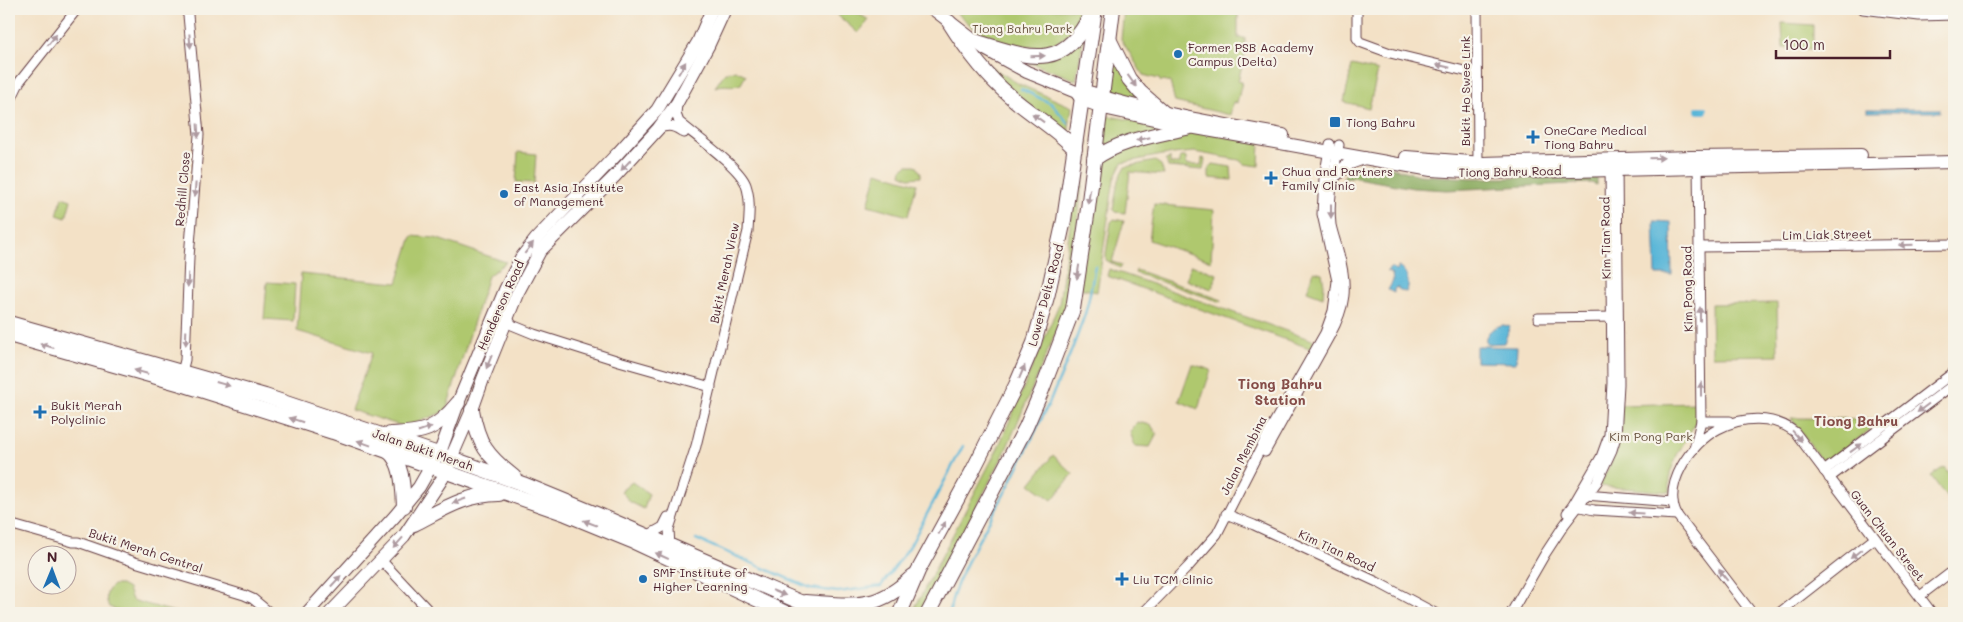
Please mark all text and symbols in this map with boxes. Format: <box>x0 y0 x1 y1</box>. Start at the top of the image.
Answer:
park label: Tiong Bahru Park <box>972 20 1072 36</box>
scale bar <box>1776 28 1889 60</box>
one-way arrow <box>186 33 194 49</box>
one-way arrow <box>47 34 58 47</box>
text: 100 m <box>1783 34 1825 54</box>
street label: Bukit Ho Swee Link <box>1457 36 1473 146</box>
place label: Former PSB Academy Campus (Delta) <box>1188 39 1314 69</box>
marker: Former PSB Academy Campus (Delta) <box>1172 48 1184 60</box>
one-way arrow <box>1030 52 1046 60</box>
one-way arrow <box>678 62 687 75</box>
one-way arrow <box>1435 62 1450 70</box>
one-way arrow <box>1126 75 1136 88</box>
one-way arrow <box>1032 112 1045 123</box>
place label: Tiong Bahru <box>1346 114 1415 130</box>
marker: Tiong Bahru <box>1328 115 1342 129</box>
place label: OneCare Medical Tiong Bahru <box>1544 122 1647 152</box>
one-way arrow <box>195 123 203 139</box>
marker: OneCare Medical Tiong Bahru <box>1526 130 1540 144</box>
one-way arrow <box>1135 135 1151 143</box>
street label: Redhill Close <box>171 151 193 227</box>
one-way arrow <box>1650 154 1666 162</box>
one-way arrow <box>620 159 632 171</box>
street label: Tiong Bahru Road <box>1458 162 1562 180</box>
place label: Chua and Partners Family Clinic <box>1282 163 1393 193</box>
marker: Chua and Partners Family Clinic <box>1264 171 1278 185</box>
place label: East Asia Institute of Management <box>514 179 624 209</box>
one-way arrow <box>191 182 199 198</box>
marker: East Asia Institute of Management <box>498 188 510 200</box>
one-way arrow <box>1085 189 1093 205</box>
street label: Kim Tian Road <box>1596 196 1614 279</box>
one-way arrow <box>1327 204 1335 220</box>
street label: Bukit Merah View <box>706 221 742 325</box>
street label: Lim Liak Street <box>1782 225 1872 243</box>
one-way arrow <box>1897 241 1913 249</box>
one-way arrow <box>523 242 534 255</box>
street label: Lower Delta Road <box>1024 242 1066 348</box>
street label: Kim Pong Road <box>1678 245 1696 332</box>
street label: Henderson Road <box>473 257 527 353</box>
one-way arrow <box>1074 264 1082 280</box>
one-way arrow <box>184 272 192 288</box>
one-way arrow <box>1696 306 1704 322</box>
one-way arrow <box>182 330 190 346</box>
one-way arrow <box>39 341 54 349</box>
one-way arrow <box>485 355 493 370</box>
one-way arrow <box>1018 365 1026 379</box>
one-way arrow <box>133 368 148 376</box>
district label: Tiong Bahru Station <box>1238 374 1322 409</box>
one-way arrow <box>216 380 231 388</box>
one-way arrow <box>1697 381 1705 397</box>
place label: Bukit Merah Polyclinic <box>51 397 122 427</box>
one-way arrow <box>1917 402 1930 413</box>
marker: Bukit Merah Polyclinic <box>33 405 47 419</box>
district label: Tiong Bahru <box>1814 411 1898 430</box>
street label: Jalan Membina <box>1216 413 1270 497</box>
one-way arrow <box>288 415 303 423</box>
street label: Jalan Bukit Merah <box>371 424 476 474</box>
one-way arrow <box>417 425 432 432</box>
park label: Kim Pong Park <box>1609 428 1693 444</box>
one-way arrow <box>1791 429 1803 441</box>
one-way arrow <box>357 439 372 446</box>
one-way arrow <box>1849 443 1863 453</box>
street label: Guan Chuan Street <box>1847 486 1929 584</box>
one-way arrow <box>451 497 466 505</box>
one-way arrow <box>1628 508 1644 516</box>
one-way arrow <box>583 519 597 527</box>
one-way arrow <box>937 521 946 534</box>
street label: Bukit Merah Central <box>87 524 205 576</box>
street label: Kim Tian Road <box>1296 525 1378 575</box>
one-way arrow <box>392 536 404 548</box>
north arrow <box>28 544 78 594</box>
text: N <box>47 547 58 566</box>
one-way arrow <box>1849 549 1862 560</box>
one-way arrow <box>655 552 669 560</box>
place label: SMF Institute of Higher Learning <box>653 564 747 594</box>
one-way arrow <box>1717 568 1728 581</box>
place label: Liu TCM clinic <box>1133 571 1213 587</box>
marker: Liu TCM clinic <box>1115 572 1129 586</box>
marker: SMF Institute of Higher Learning <box>637 573 649 585</box>
one-way arrow <box>330 576 342 588</box>
one-way arrow <box>772 590 786 598</box>

